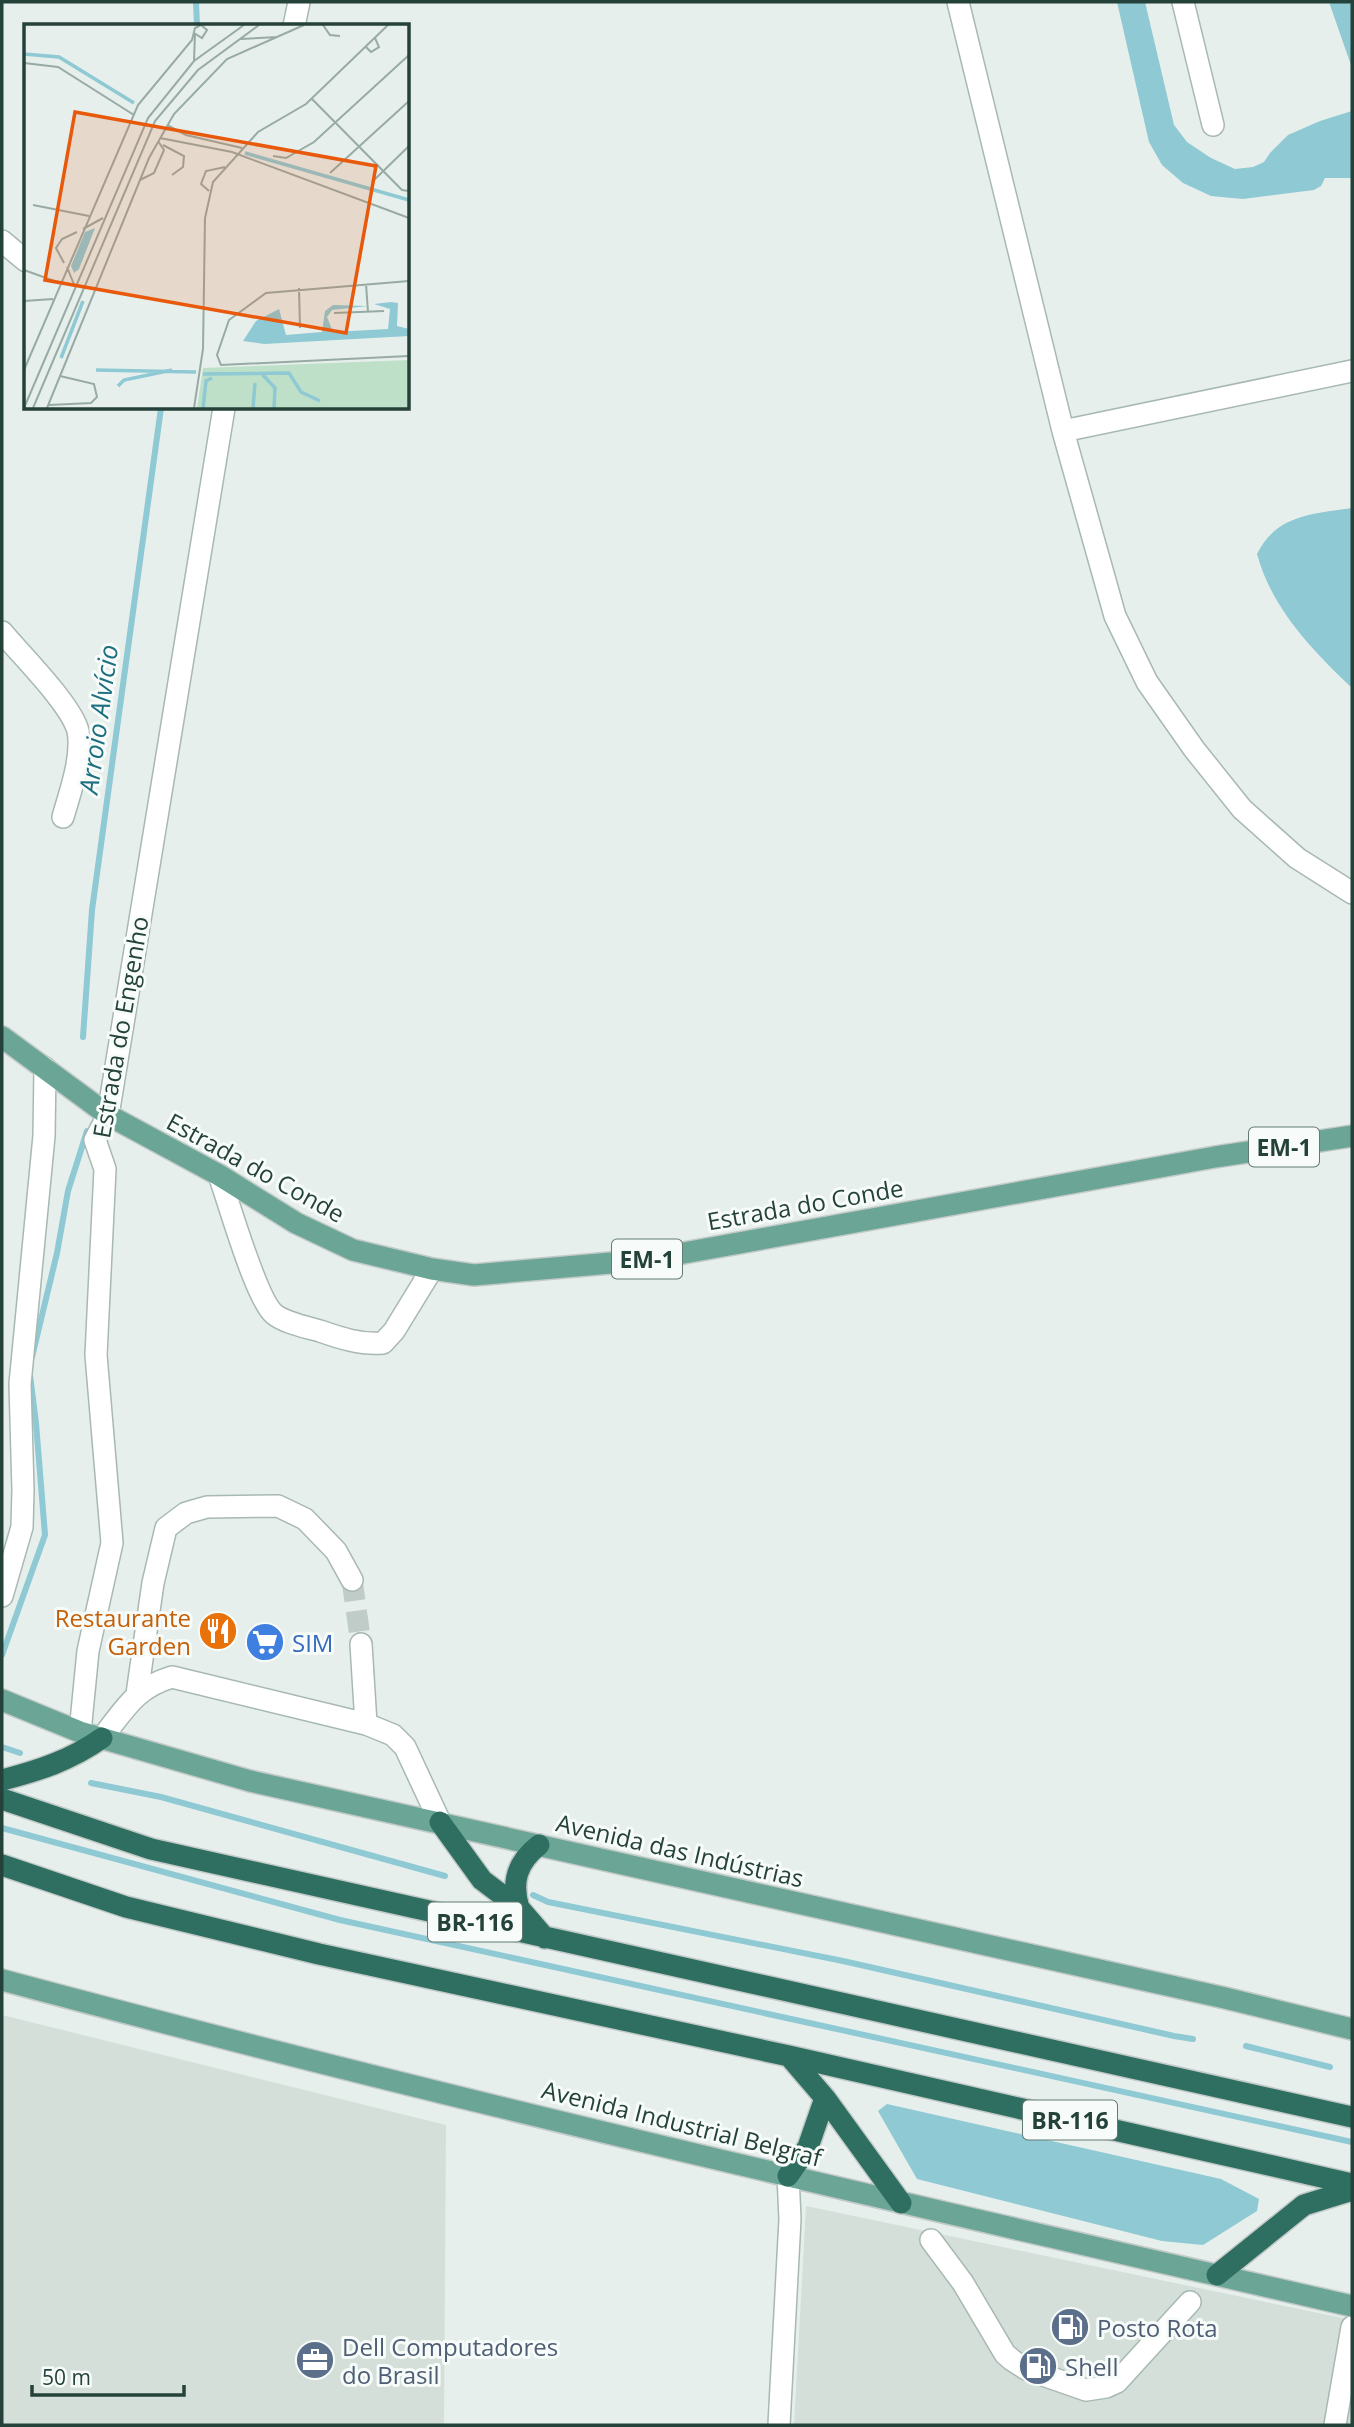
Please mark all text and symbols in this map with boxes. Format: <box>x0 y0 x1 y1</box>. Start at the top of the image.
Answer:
inset map <box>24 24 410 410</box>
water label: Arroio Alvício <box>69 642 126 798</box>
street label: Estrada do Engenho <box>84 914 156 1140</box>
street label: Estrada do Conde <box>161 1104 351 1230</box>
road number: EM-1 <box>1249 1128 1319 1166</box>
street label: Estrada do Conde <box>704 1171 906 1237</box>
road number: EM-1 <box>612 1240 682 1278</box>
place label: Restaurante Garden <box>55 1601 191 1662</box>
restaurant icon: Restaurante Garden <box>197 1610 239 1652</box>
supermarket icon: SIM <box>244 1621 286 1663</box>
place label: SIM <box>292 1626 333 1659</box>
street label: Avenida das Indústrias <box>553 1805 807 1895</box>
road number: BR-116 <box>428 1902 522 1941</box>
street label: Avenida Industrial Belgraf <box>539 2072 827 2174</box>
road number: BR-116 <box>1023 2100 1117 2140</box>
fuel station icon: Posto Rota <box>1049 2306 1091 2348</box>
place label: Posto Rota <box>1097 2311 1218 2344</box>
place label: Dell Computadores do Brasil <box>342 2330 558 2391</box>
office icon: Dell Computadores do Brasil <box>294 2339 336 2381</box>
fuel station icon: Shell <box>1017 2345 1059 2387</box>
place label: Shell <box>1065 2350 1118 2383</box>
scale bar <box>32 2354 184 2398</box>
text: 50 m <box>42 2363 91 2391</box>

